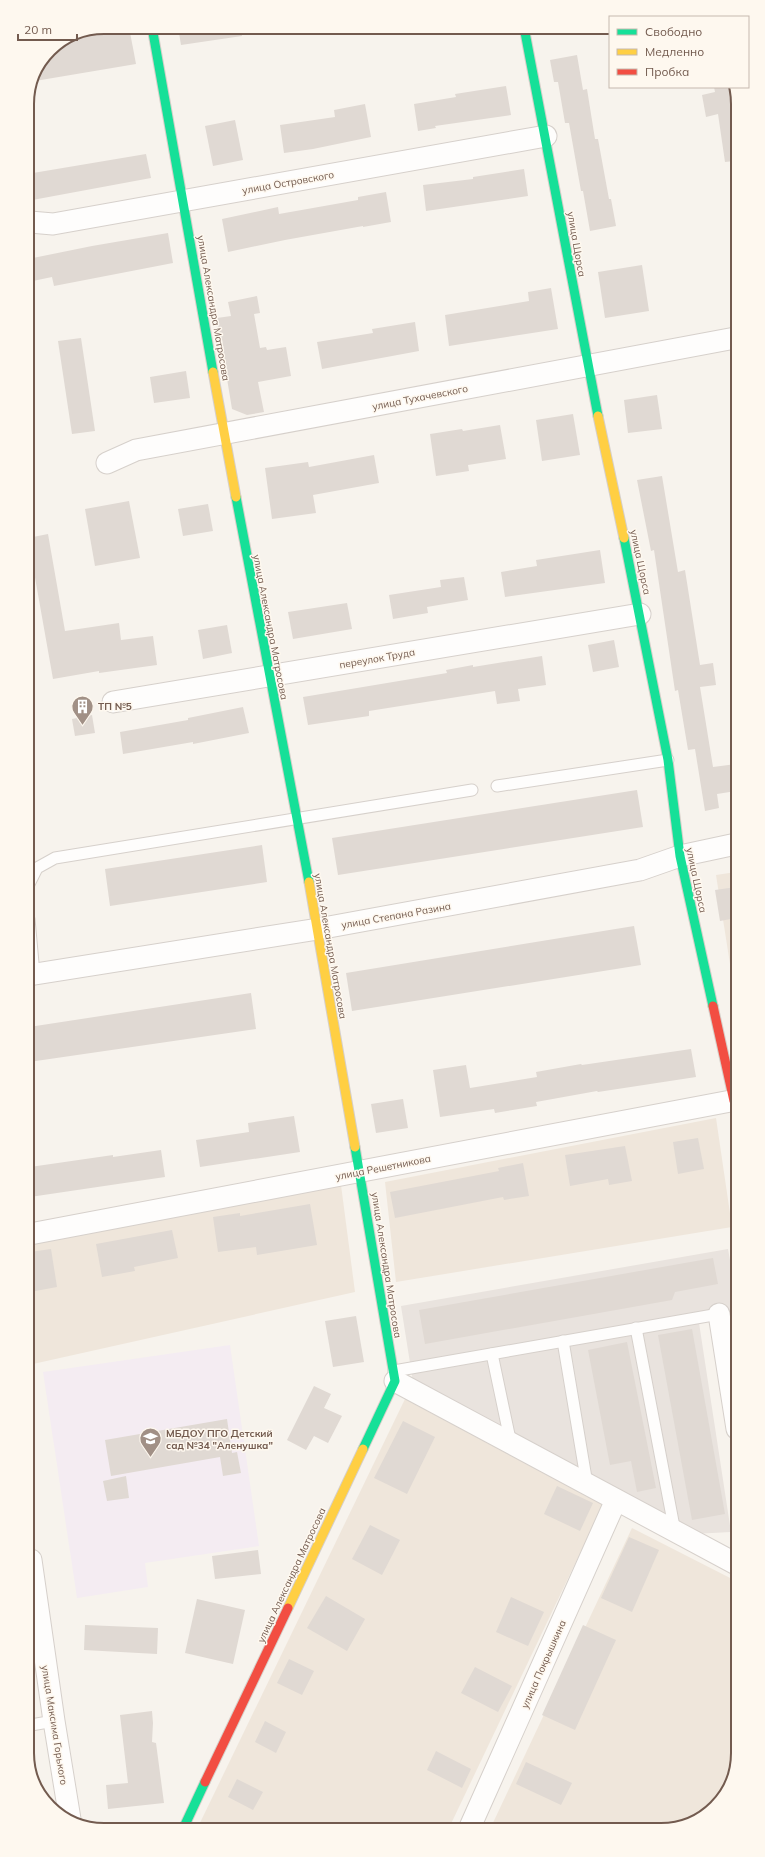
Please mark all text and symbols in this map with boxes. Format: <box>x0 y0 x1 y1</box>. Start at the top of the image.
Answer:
scale bar <box>18 16 77 42</box>
legend <box>609 16 749 88</box>
text: 20 m <box>24 22 52 37</box>
text: Свободно <box>645 24 702 39</box>
text: Медленно <box>645 44 704 59</box>
text: Пробка <box>645 64 689 79</box>
street label: улица Островского <box>241 168 335 197</box>
street label: улица Щорса <box>564 210 589 278</box>
street label: улица Александра Матросова <box>194 234 233 382</box>
street label: улица Тухачевского <box>371 382 469 413</box>
street label: улица Щорса <box>627 528 654 596</box>
street label: улица Александра Матросова <box>250 553 291 701</box>
street label: переулок Труда <box>338 645 416 672</box>
building icon: ТП №5 <box>70 693 96 726</box>
place label: ТП №5 <box>98 700 132 713</box>
street label: улица Щорса <box>683 846 710 914</box>
street label: улица Александра Матросова <box>311 872 350 1020</box>
street label: улица Степана Разина <box>340 899 452 932</box>
street label: улица Решетникова <box>334 1152 432 1183</box>
street label: улица Александра Матросова <box>369 1191 404 1339</box>
school or university icon: МБДОУ ПГО Детский сад №34 "Аленушка" <box>138 1426 164 1459</box>
place label: МБДОУ ПГО Детский сад №34 "Аленушка" <box>166 1427 273 1452</box>
street label: улица Александра Матросова <box>254 1506 329 1645</box>
street label: улица Покрышкина <box>518 1618 569 1711</box>
street label: улица Максима Горького <box>39 1664 70 1786</box>

